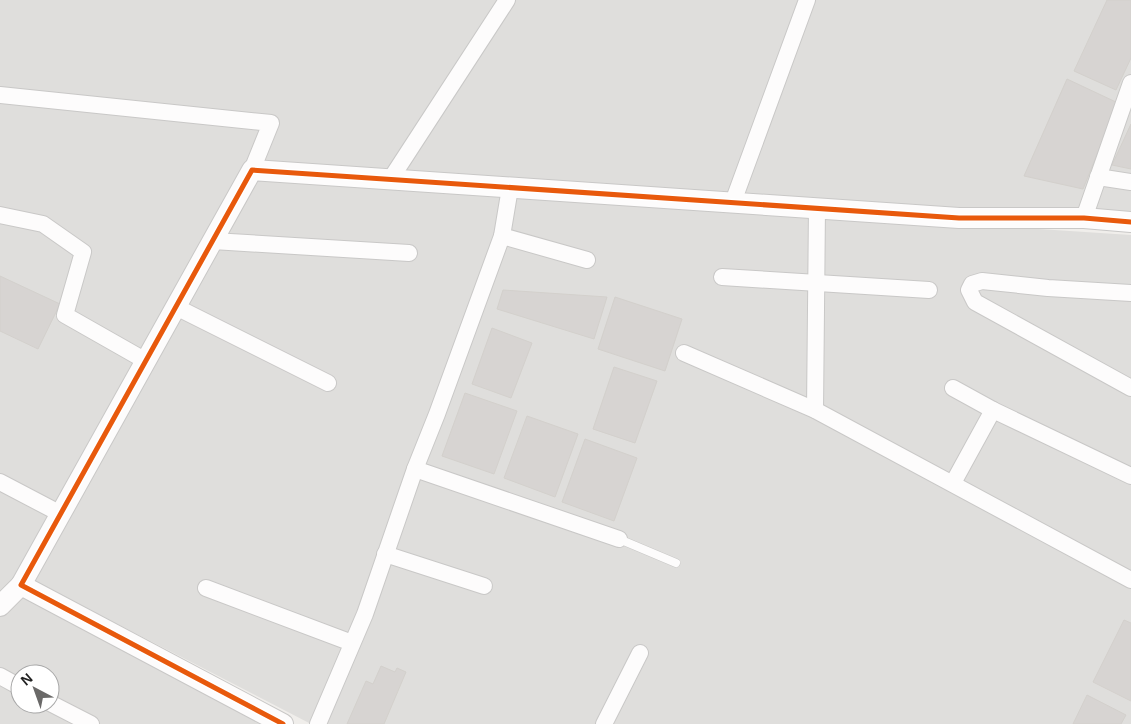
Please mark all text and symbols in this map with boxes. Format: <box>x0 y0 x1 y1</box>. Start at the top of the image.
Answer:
north arrow <box>10 664 60 714</box>
text: N <box>17 670 36 689</box>

